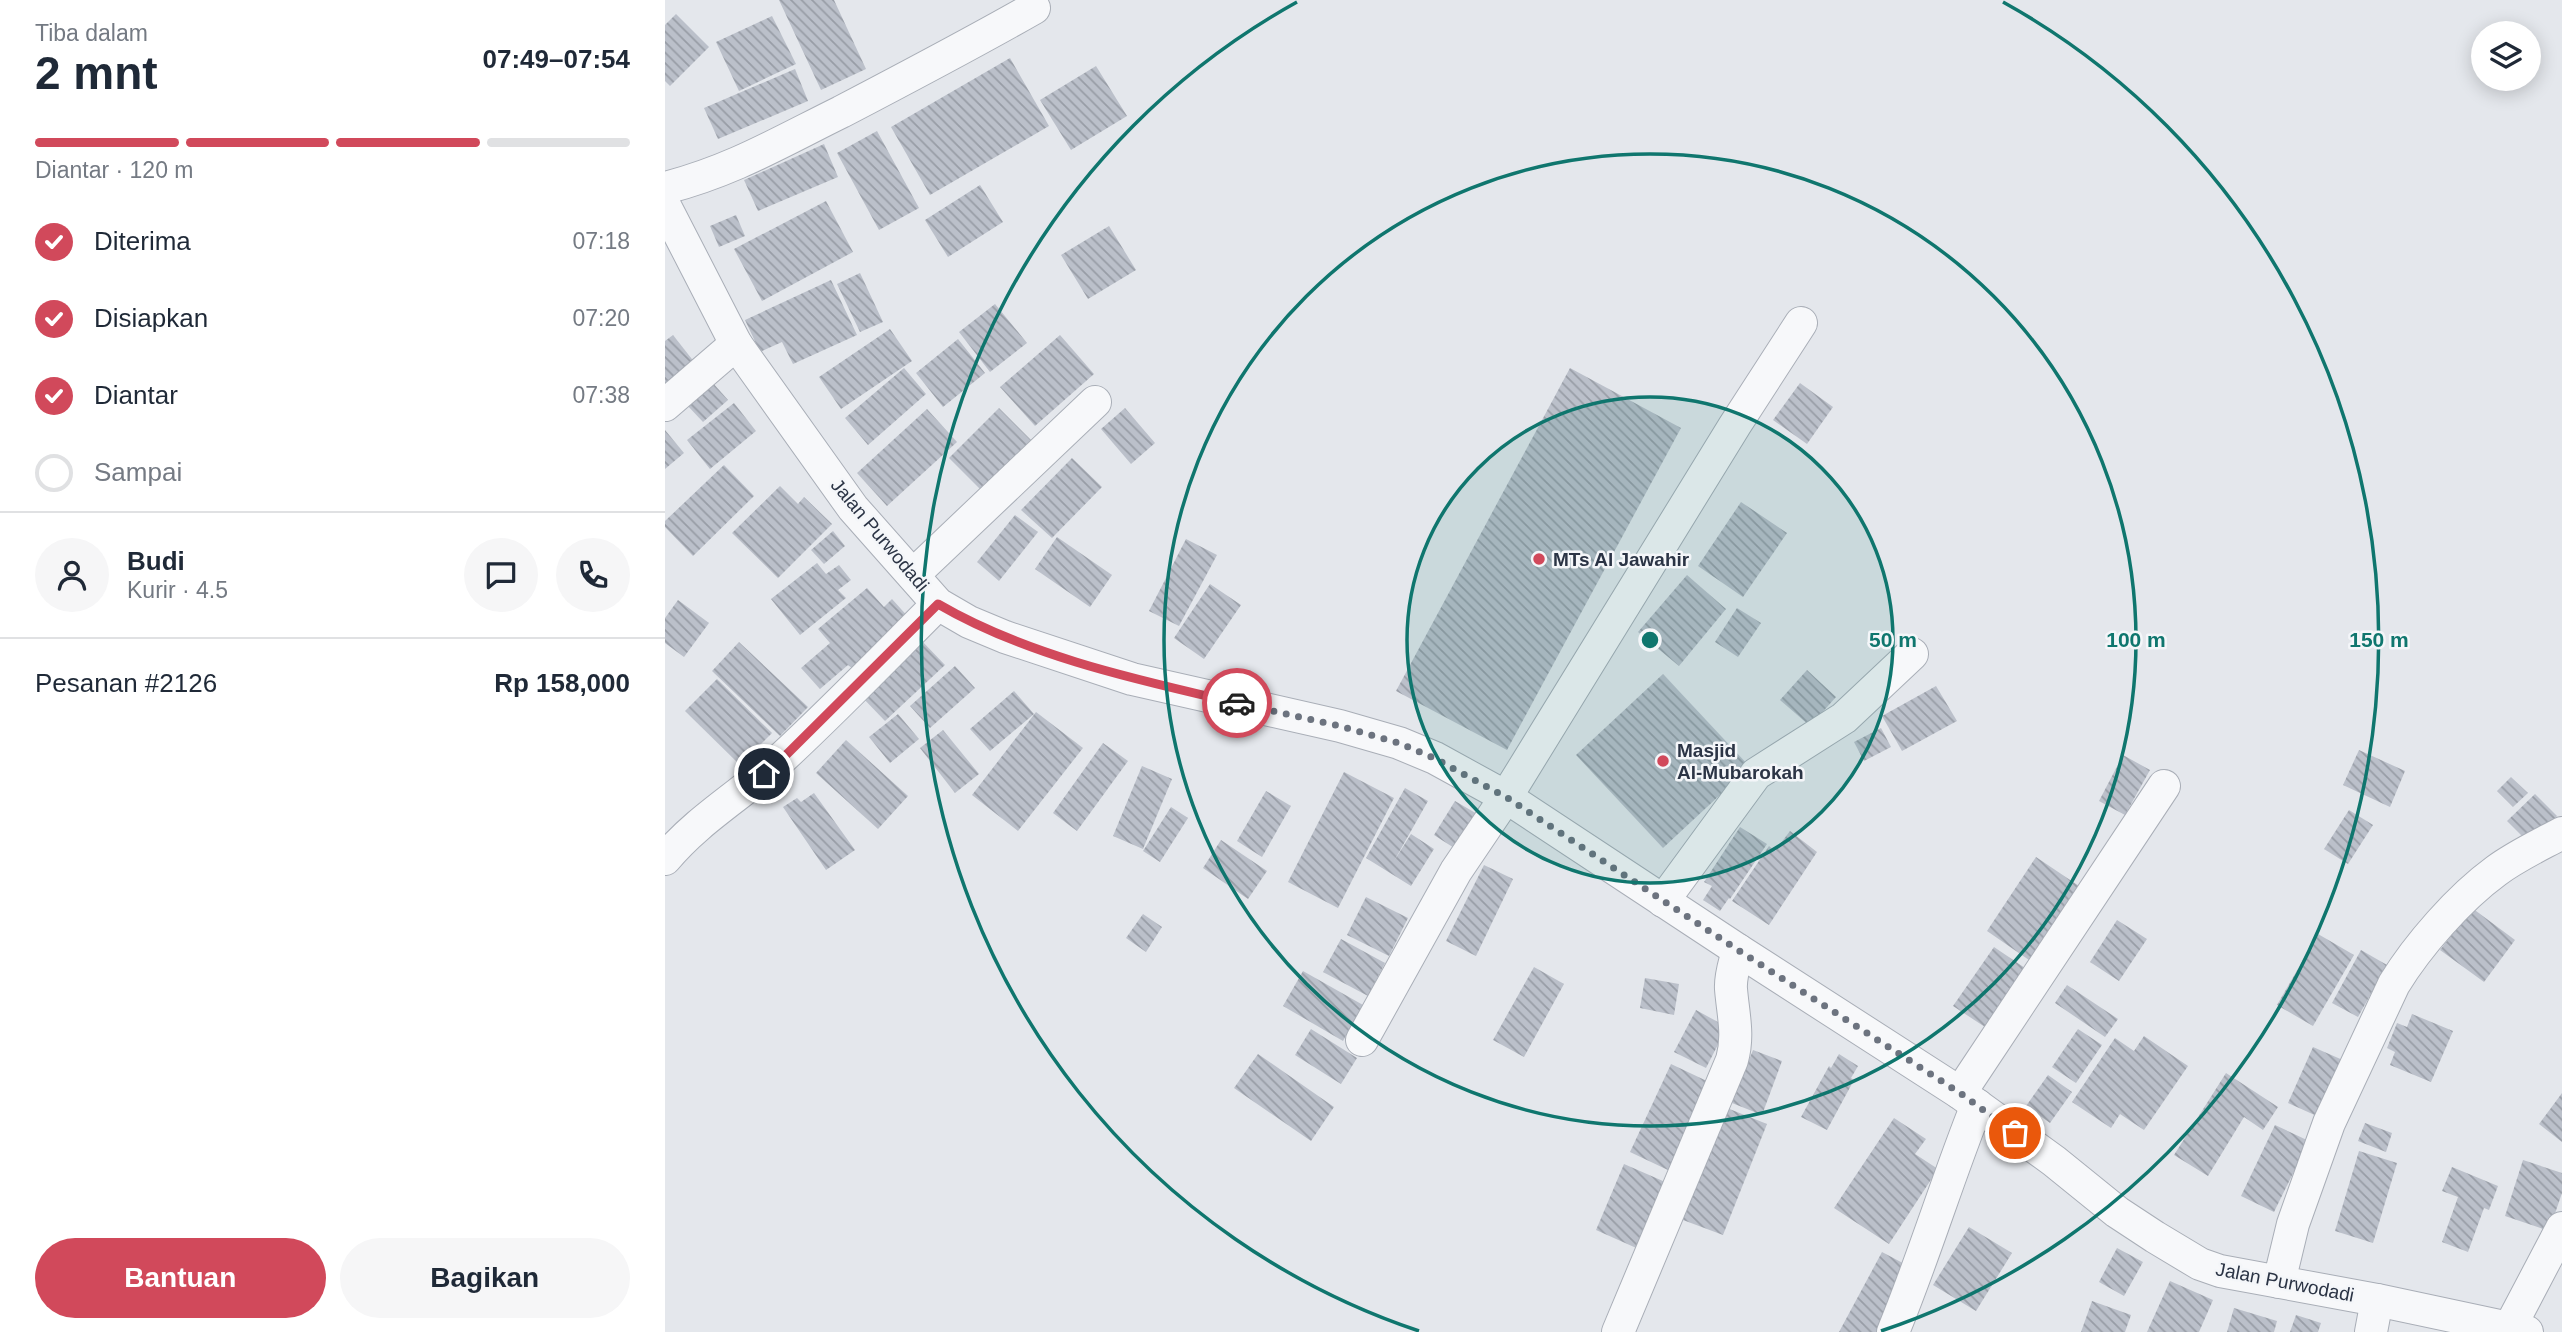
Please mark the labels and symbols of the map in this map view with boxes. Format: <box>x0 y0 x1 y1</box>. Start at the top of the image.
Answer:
street label: Jalan Purwodadi <box>827 474 933 596</box>
place label: MTs Al Jawahir <box>1553 549 1690 570</box>
marker: MTs Al Jawahir <box>1531 551 1547 567</box>
centre of rings <box>1638 628 1662 652</box>
text: 50 m <box>1869 628 1917 651</box>
text: 100 m <box>2106 628 2166 651</box>
text: 150 m <box>2349 628 2409 651</box>
courier <box>1202 668 1272 738</box>
place label: Masjid Al-Mubarokah <box>1677 740 1804 783</box>
pin <box>734 744 794 804</box>
marker: Masjid Al-Mubarokah <box>1655 753 1671 769</box>
pin <box>1985 1103 2045 1163</box>
street label: Jalan Purwodadi <box>2214 1258 2356 1306</box>

